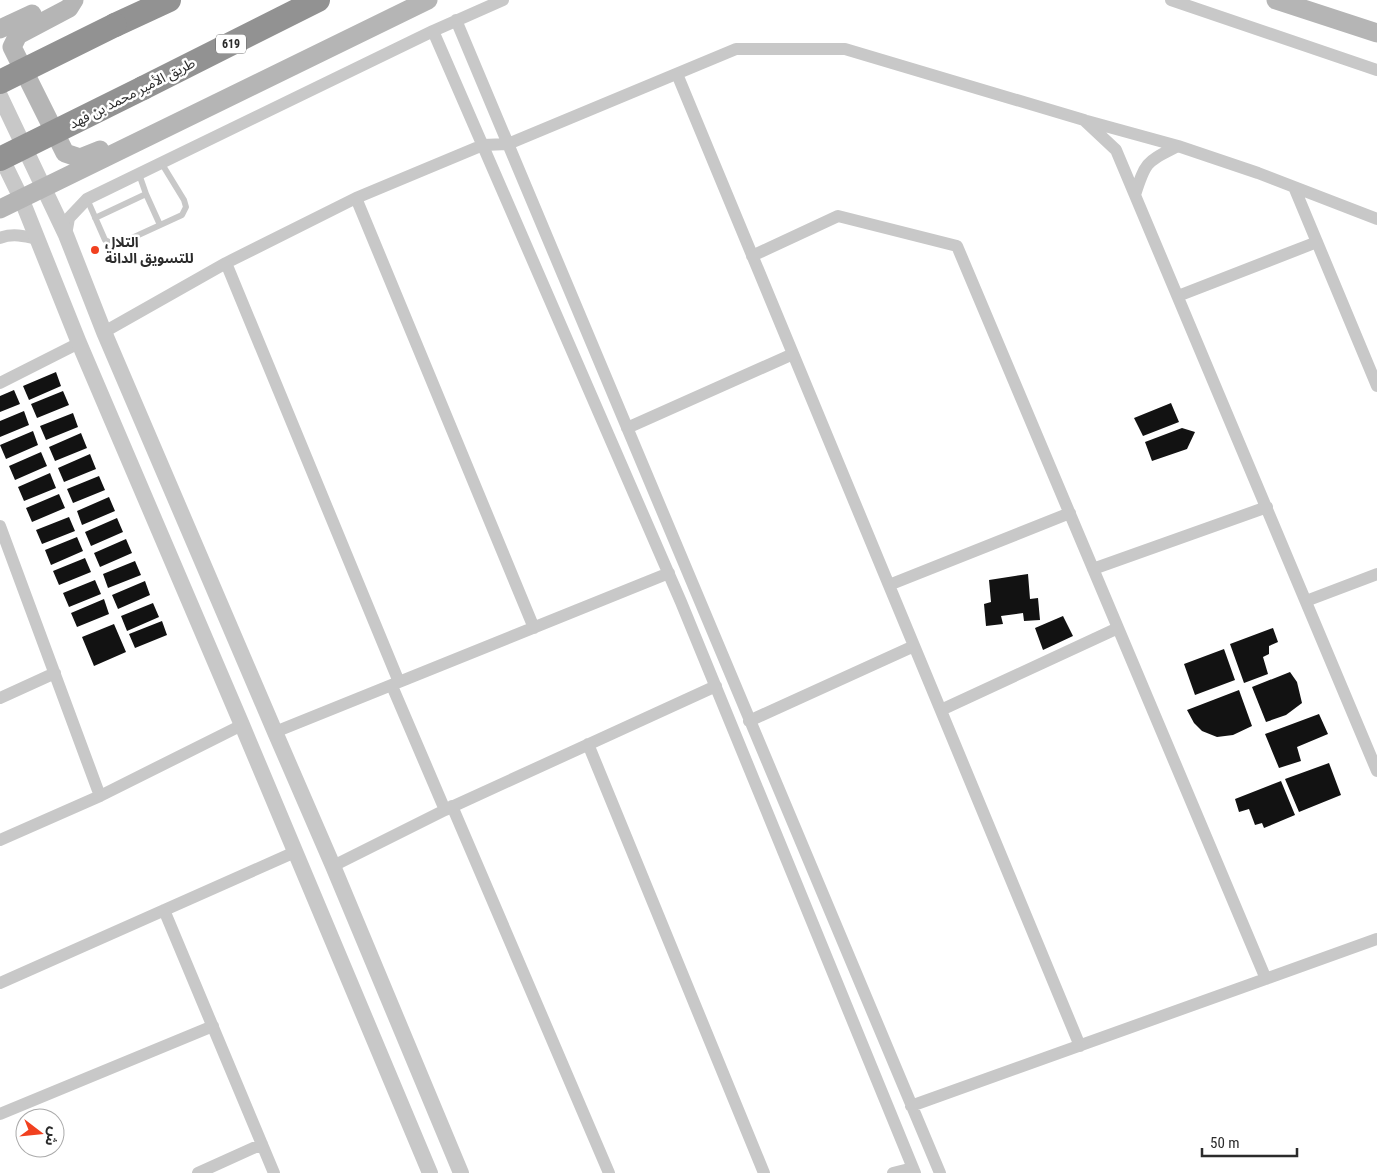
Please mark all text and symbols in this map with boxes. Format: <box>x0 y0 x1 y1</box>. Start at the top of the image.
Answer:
road number: 619 <box>216 34 246 54</box>
street label: طريق الأمير محمد بن فهد <box>66 54 199 133</box>
place label: التلال للتسويق الدانة <box>105 234 194 267</box>
marker: التلال للتسويق الدانة <box>89 244 101 256</box>
north arrow <box>15 1108 65 1158</box>
text: ش <box>42 1125 63 1148</box>
scale bar <box>1202 1126 1297 1158</box>
text: 50 m <box>1210 1134 1240 1152</box>

